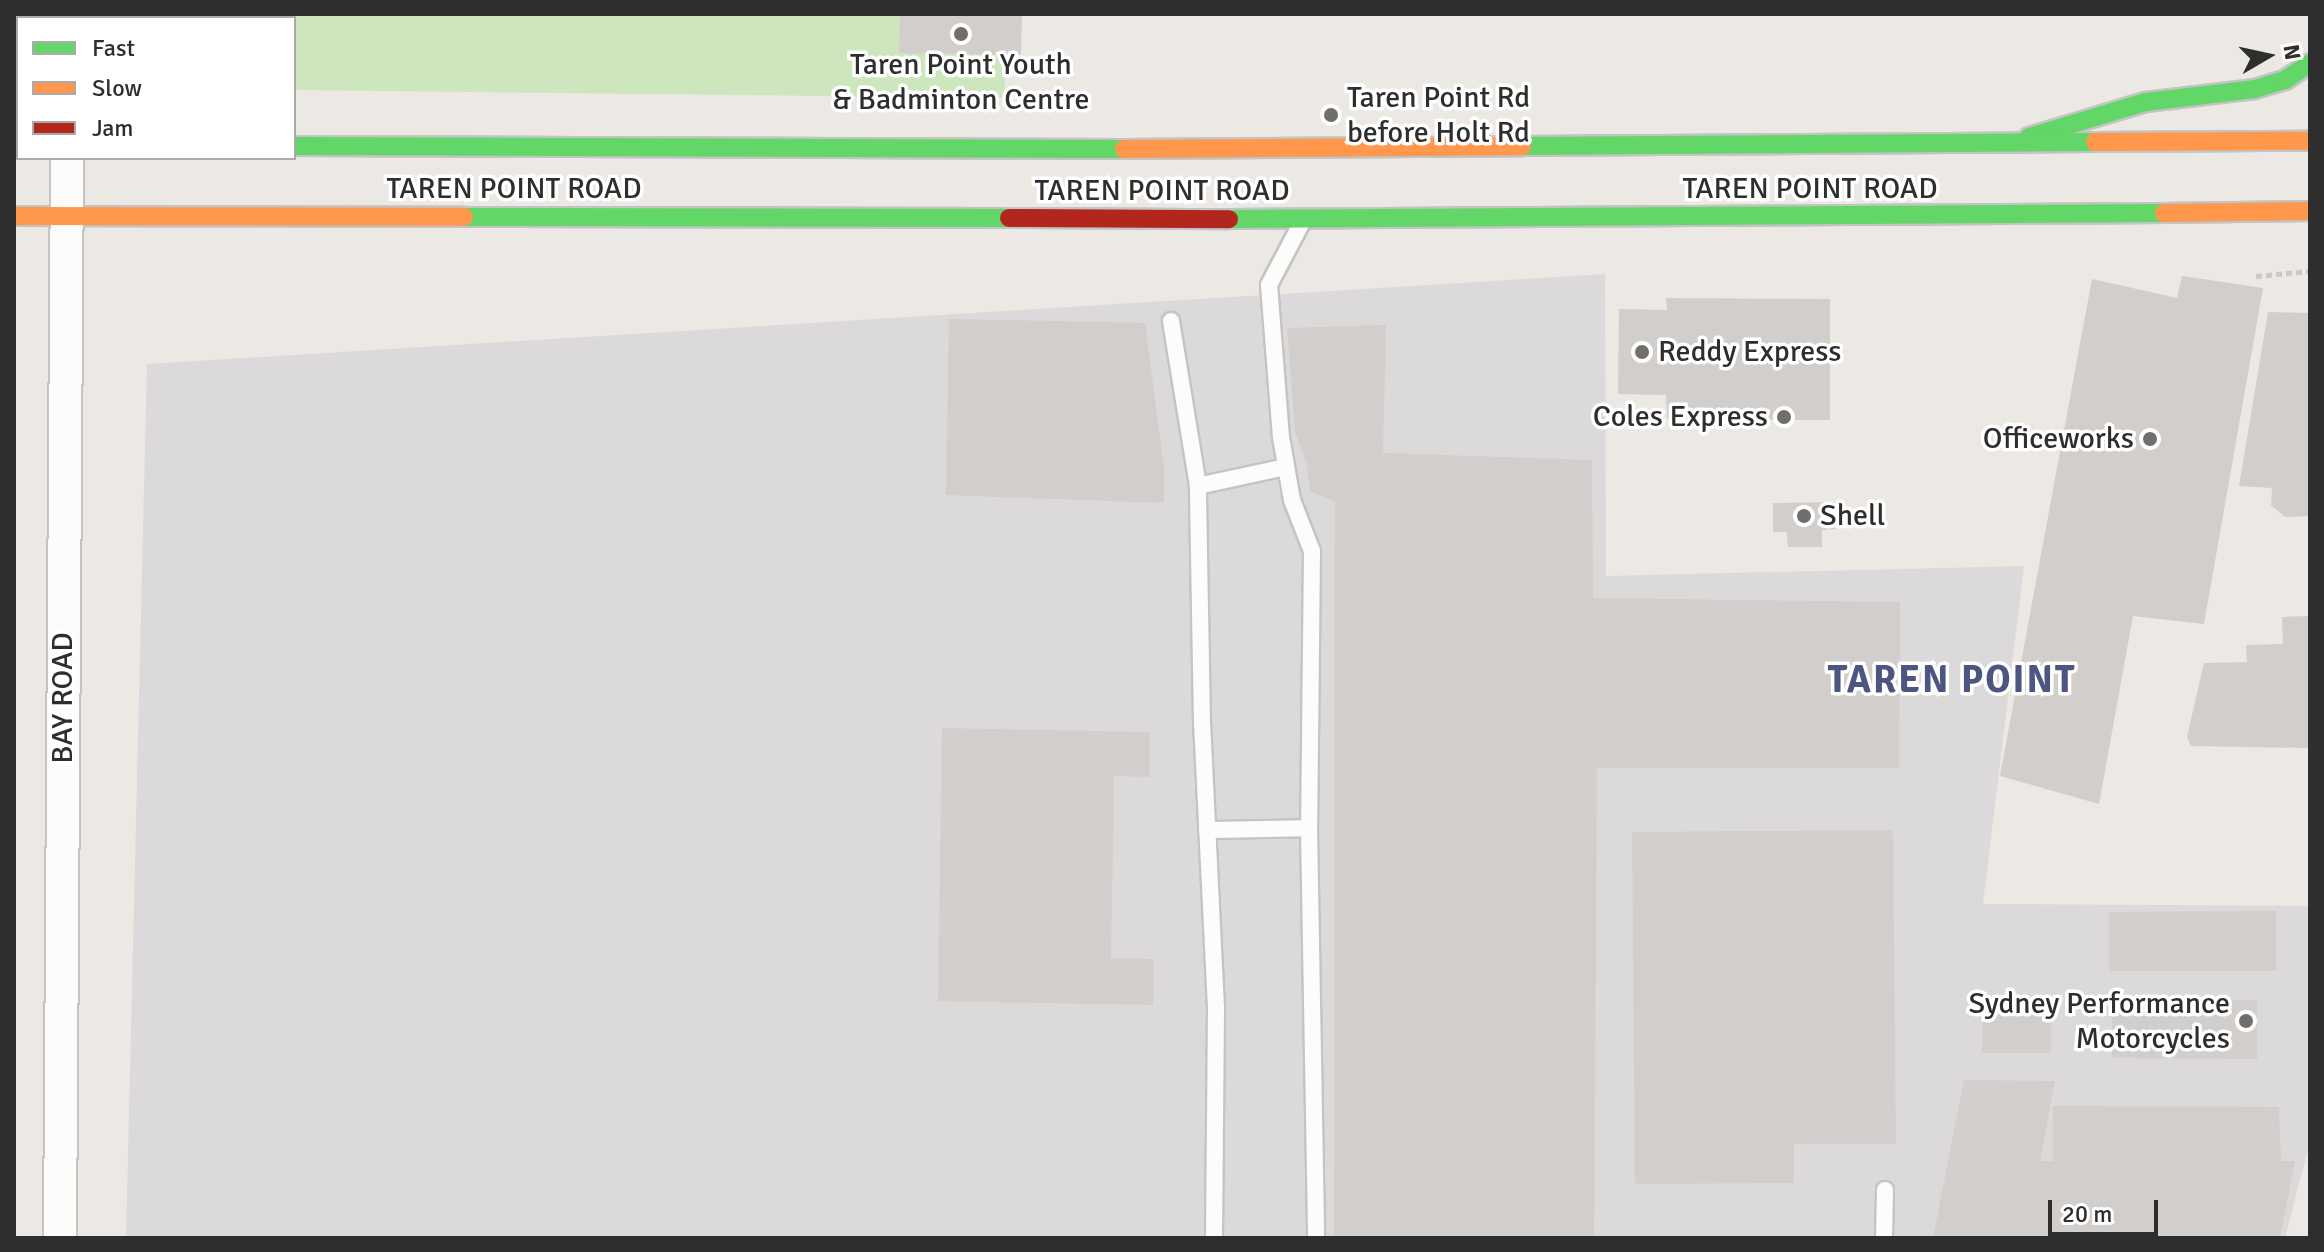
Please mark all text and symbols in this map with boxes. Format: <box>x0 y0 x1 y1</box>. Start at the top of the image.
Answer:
legend <box>16 16 296 160</box>
north arrow <box>2228 16 2308 96</box>
marker: Taren Point Youth & Badminton Centre <box>952 25 970 43</box>
text: Fast <box>92 33 135 63</box>
text: N <box>2278 42 2307 62</box>
place label: Taren Point Youth & Badminton Centre <box>833 47 1089 118</box>
text: Slow <box>92 73 142 103</box>
place label: Taren Point Rd before Holt Rd <box>1347 80 1530 150</box>
marker: Taren Point Rd before Holt Rd <box>1322 106 1340 124</box>
text: Jam <box>92 113 133 143</box>
street label: TAREN POINT ROAD <box>386 171 642 207</box>
street label: TAREN POINT ROAD <box>1682 171 1938 207</box>
street label: TAREN POINT ROAD <box>1034 173 1290 209</box>
place label: Reddy Express <box>1658 334 1841 370</box>
marker: Reddy Express <box>1633 343 1651 361</box>
place label: Coles Express <box>1593 399 1768 435</box>
marker: Coles Express <box>1775 408 1793 426</box>
place label: Officeworks <box>1983 421 2134 457</box>
marker: Officeworks <box>2141 430 2159 448</box>
place label: Shell <box>1820 498 1885 534</box>
marker: Shell <box>1795 507 1813 525</box>
street label: BAY ROAD <box>45 632 81 764</box>
district label: TAREN POINT <box>1828 657 2076 703</box>
place label: Sydney Performance Motorcycles <box>1969 986 2230 1056</box>
marker: Sydney Performance Motorcycles <box>2237 1012 2255 1030</box>
scale bar <box>2052 1184 2162 1234</box>
text: 20 m <box>2062 1199 2112 1229</box>

